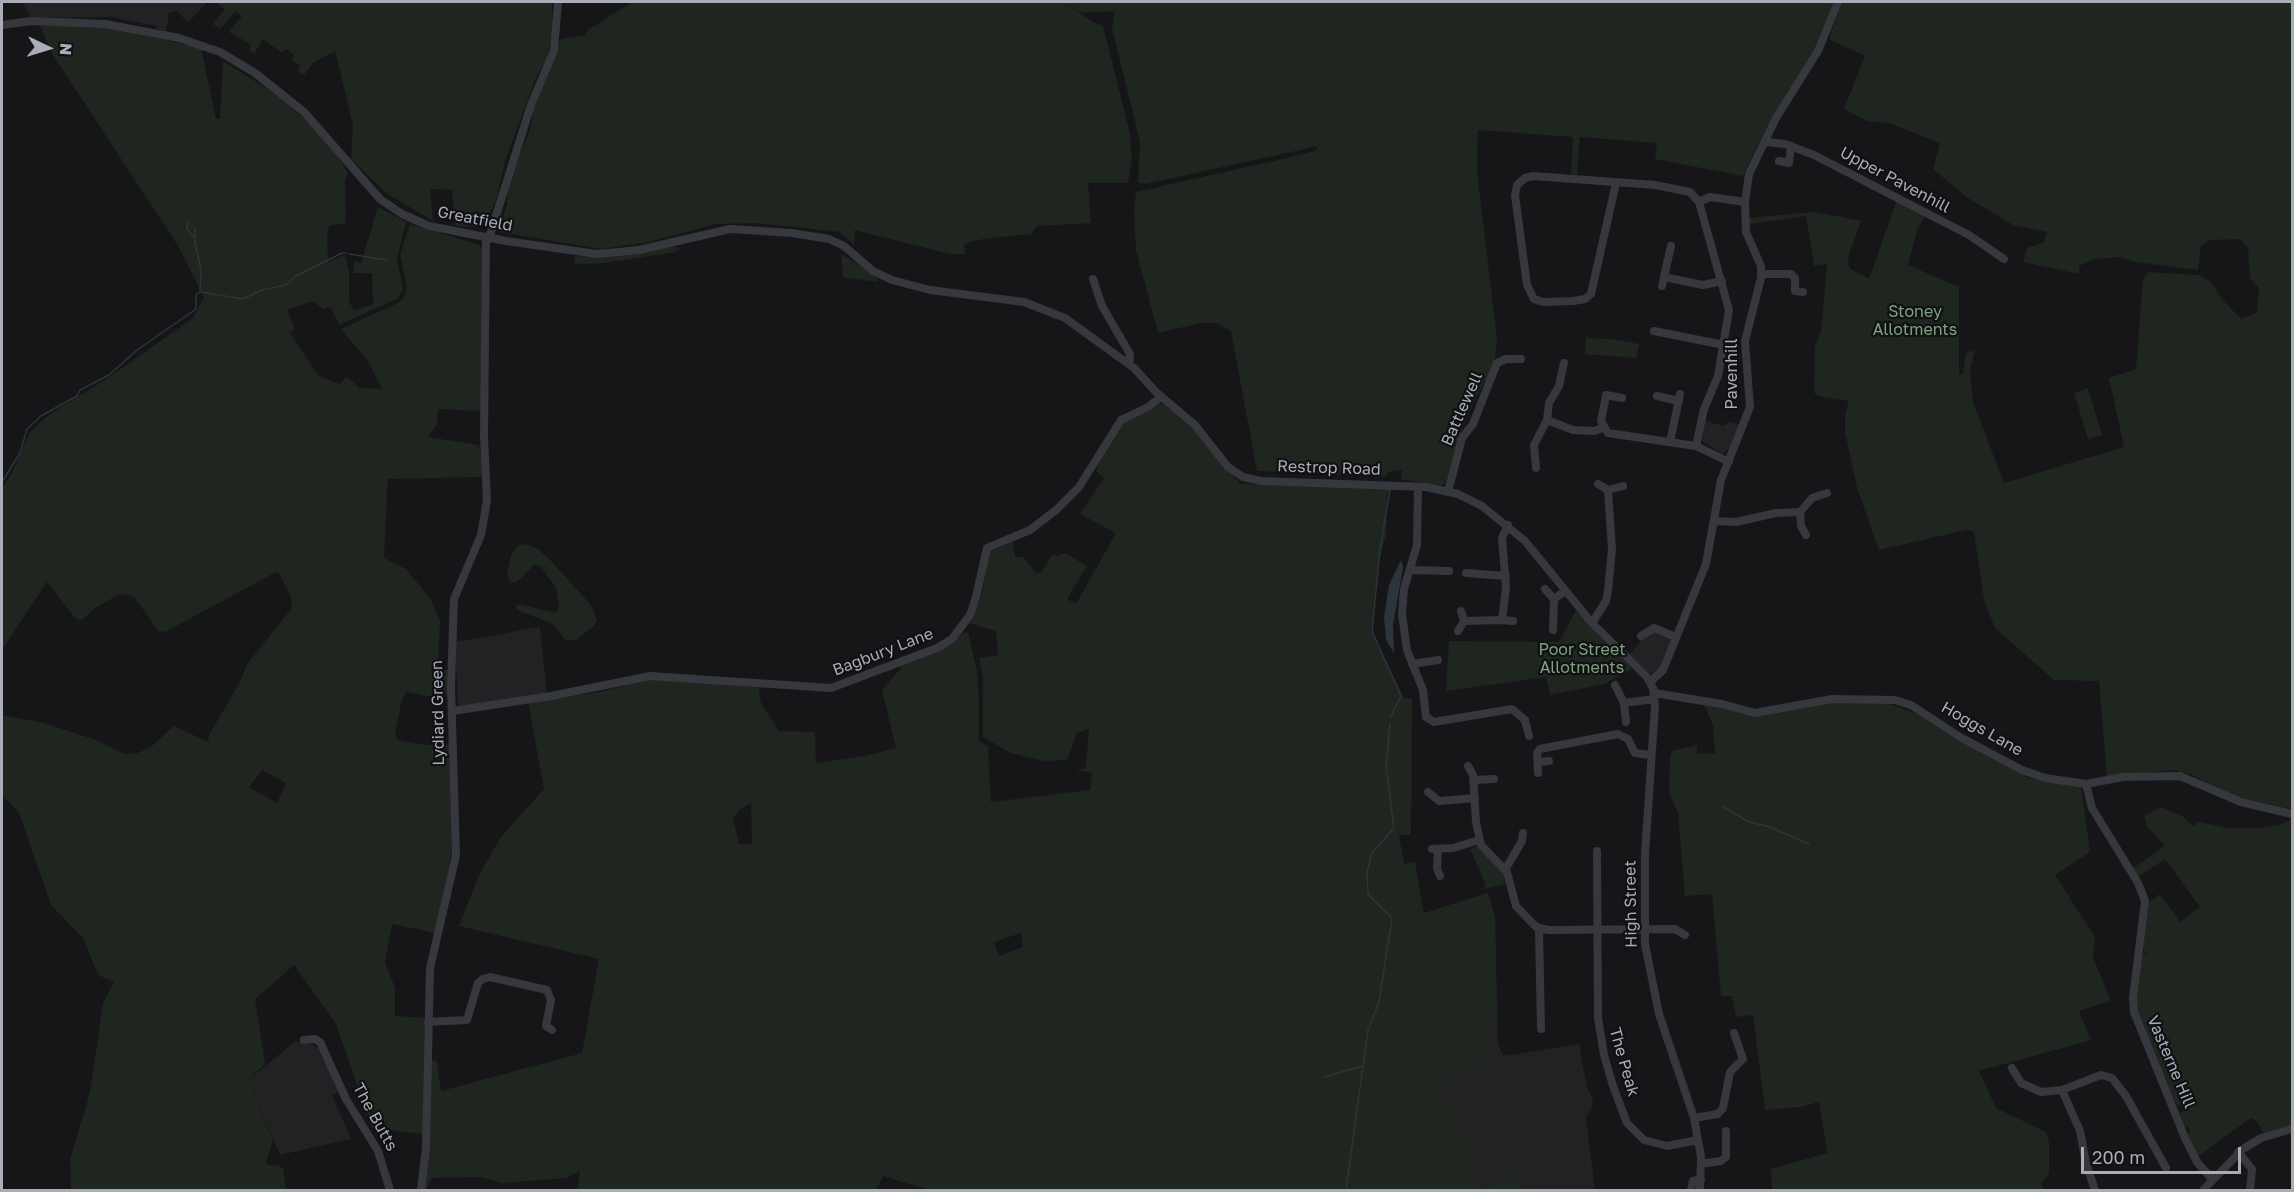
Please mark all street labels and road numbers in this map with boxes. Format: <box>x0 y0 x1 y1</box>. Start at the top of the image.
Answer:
street label: Upper Pavenhill <box>1837 143 1953 217</box>
street label: Greatfield <box>436 202 514 236</box>
street label: Pavenhill <box>1722 338 1742 410</box>
street label: Battlewell <box>1437 369 1487 449</box>
street label: Restrop Road <box>1277 457 1381 479</box>
street label: Bagbury Lane <box>830 624 936 680</box>
street label: Lydiard Green <box>427 660 449 766</box>
street label: Hoggs Lane <box>1938 698 2026 760</box>
street label: High Street <box>1621 860 1641 948</box>
street label: Vasterne Hill <box>2143 1013 2199 1111</box>
street label: The Peak <box>1605 1025 1643 1099</box>
street label: The Butts <box>349 1080 401 1154</box>

